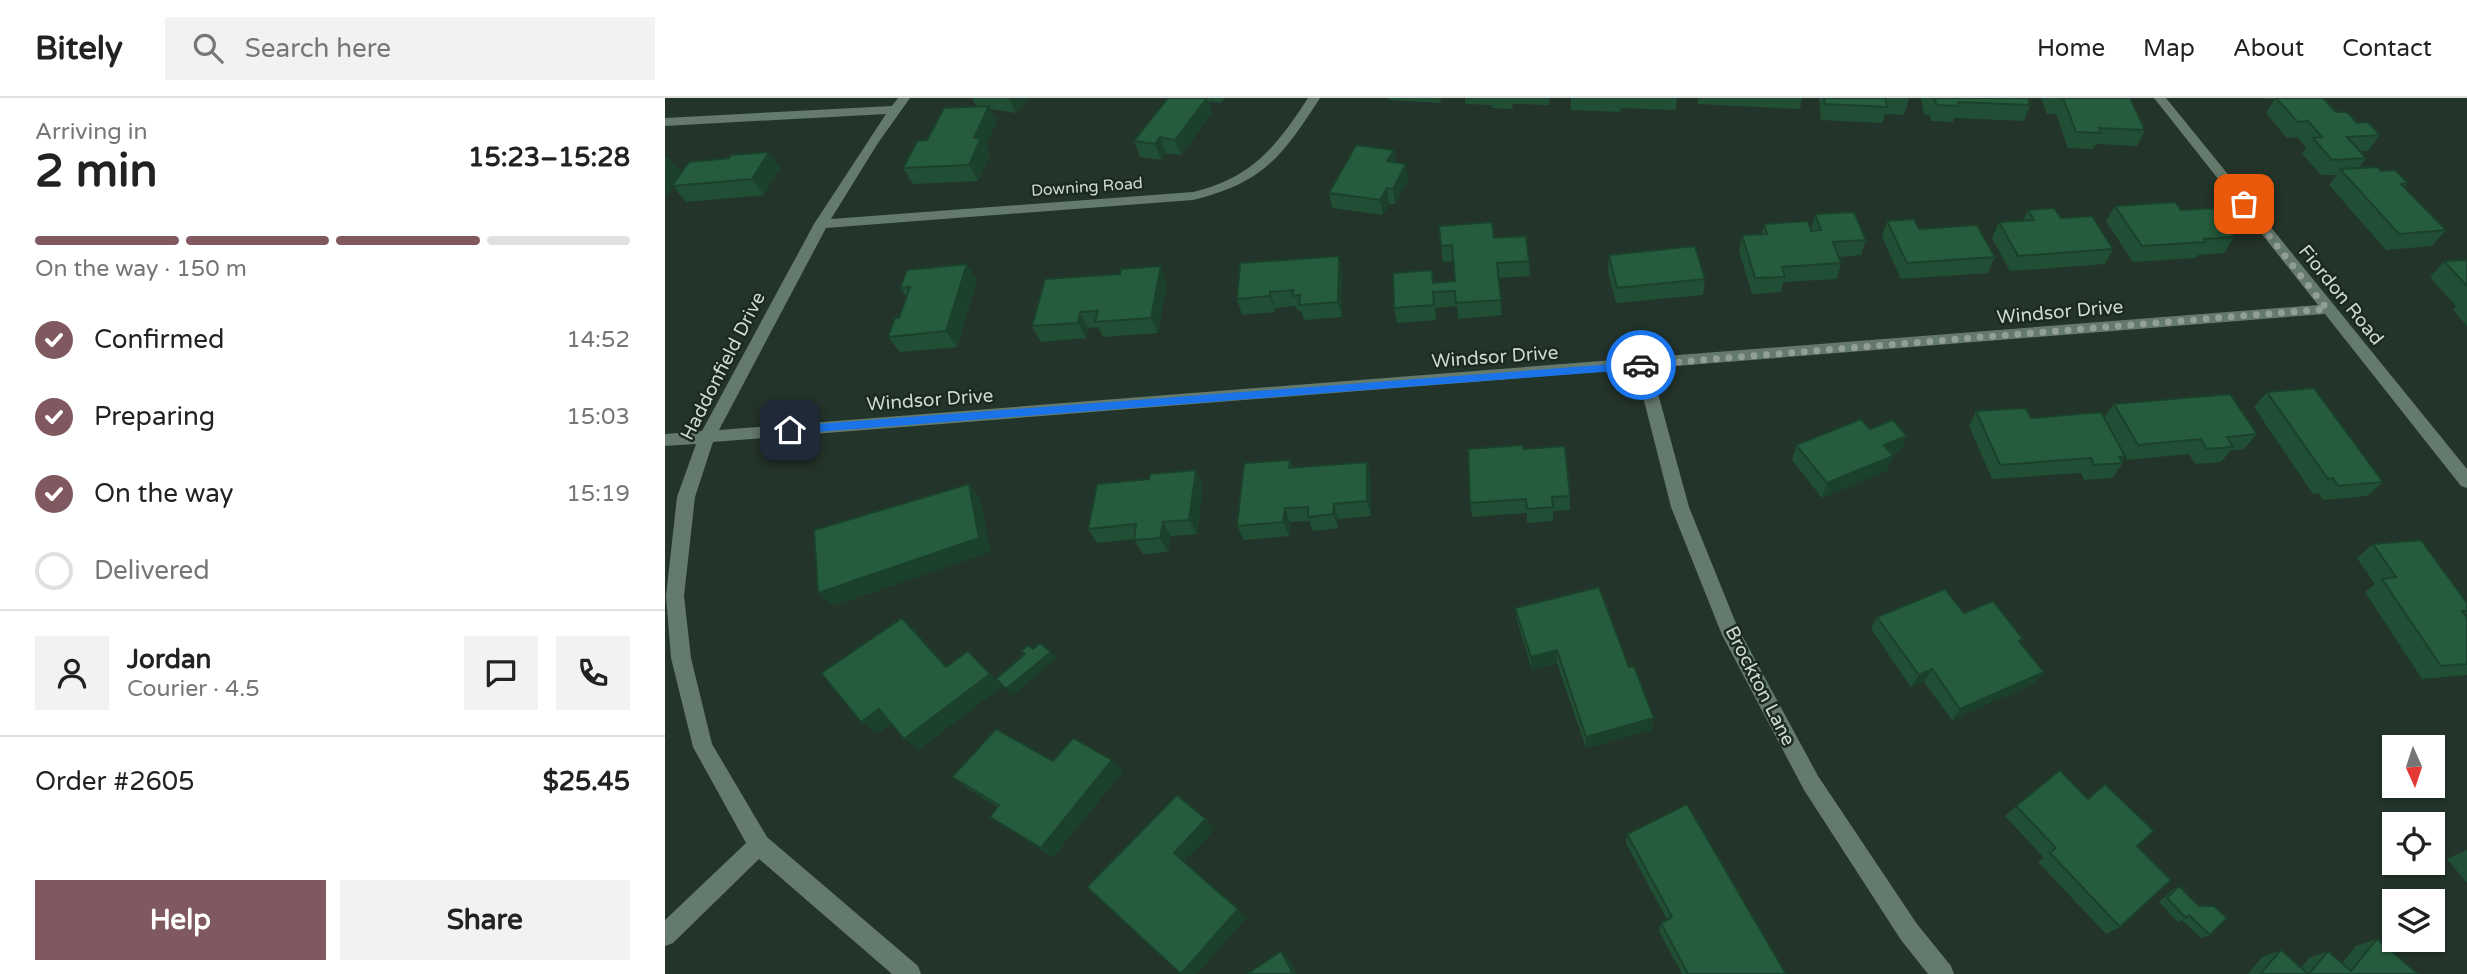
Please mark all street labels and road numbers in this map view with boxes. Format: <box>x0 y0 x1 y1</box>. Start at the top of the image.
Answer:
street label: Downing Road <box>1030 173 1144 201</box>
street label: Fiordon Road <box>2294 241 2388 349</box>
street label: Haddonfield Drive <box>676 288 770 444</box>
street label: Windsor Drive <box>1996 296 2124 328</box>
street label: Windsor Drive <box>1431 342 1559 372</box>
street label: Windsor Drive <box>866 385 994 415</box>
street label: Brockton Lane <box>1720 623 1800 749</box>

